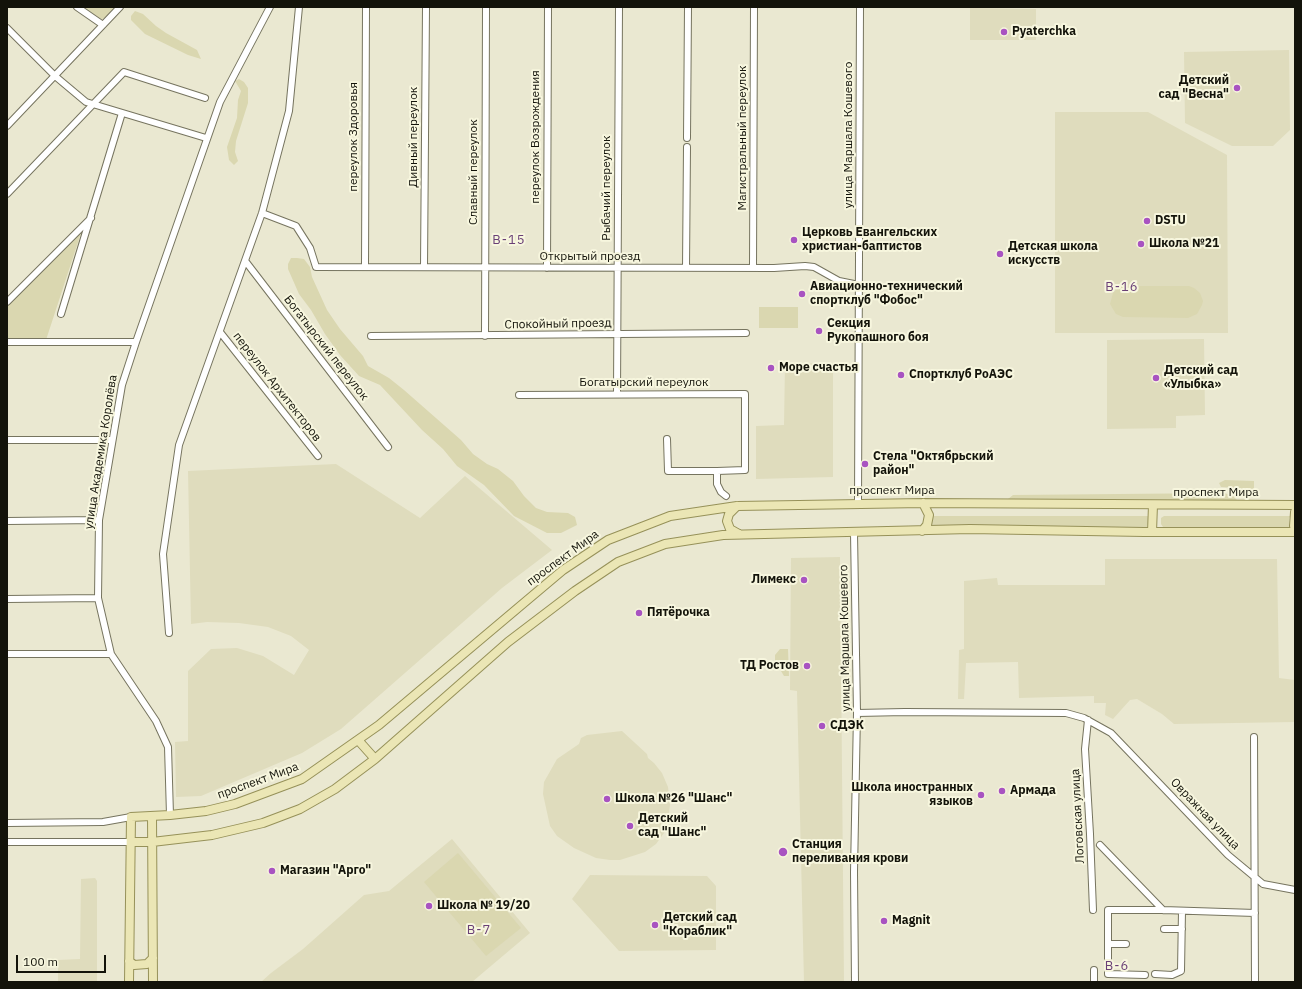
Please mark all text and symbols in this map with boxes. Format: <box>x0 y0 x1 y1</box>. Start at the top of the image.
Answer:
place label: Pyaterchka <box>1012 25 1076 39</box>
marker: Pyaterchka <box>999 27 1009 37</box>
street label: улица Маршала Кошевого <box>842 62 856 208</box>
street label: Магистральный переулок <box>736 65 750 211</box>
street label: переулок Возрождения <box>529 70 543 204</box>
place label: Детский сад "Весна" <box>1158 74 1229 102</box>
street label: переулок Здоровья <box>347 82 361 192</box>
marker: Детский сад "Весна" <box>1232 83 1242 93</box>
street label: Дивный переулок <box>407 87 421 187</box>
street label: Славный переулок <box>467 119 481 225</box>
street label: Рыбачий переулок <box>600 135 614 241</box>
place label: DSTU <box>1155 214 1186 228</box>
marker: DSTU <box>1142 216 1152 226</box>
place label: Церковь Евангельских христиан-баптистов <box>802 226 937 254</box>
district label: В-15 <box>492 232 526 248</box>
marker: Церковь Евангельских христиан-баптистов <box>789 235 799 245</box>
place label: Школа №21 <box>1149 237 1219 251</box>
marker: Школа №21 <box>1136 239 1146 249</box>
place label: Детская школа искусств <box>1008 240 1098 268</box>
marker: Детская школа искусств <box>995 249 1005 259</box>
street label: Открытый проезд <box>540 250 640 264</box>
district label: В-16 <box>1105 279 1139 295</box>
place label: Авиационно-технический спортклуб "Фобос" <box>810 280 963 308</box>
marker: Авиационно-технический спортклуб "Фобос" <box>797 289 807 299</box>
street label: Богатырский переулок <box>281 293 371 403</box>
street label: Спокойный проезд <box>504 316 612 332</box>
place label: Секция Рукопашного боя <box>827 317 929 345</box>
marker: Секция Рукопашного боя <box>814 326 824 336</box>
street label: переулок Архитекторов <box>230 330 324 444</box>
place label: Море счастья <box>779 361 858 375</box>
marker: Море счастья <box>766 363 776 373</box>
place label: Детский сад «Улыбка» <box>1164 364 1238 392</box>
place label: Спортклуб РоАЭС <box>909 368 1013 382</box>
marker: Спортклуб РоАЭС <box>896 370 906 380</box>
marker: Детский сад «Улыбка» <box>1151 373 1161 383</box>
street label: улица Академика Королёва <box>82 374 120 530</box>
street label: Богатырский переулок <box>579 376 709 390</box>
place label: Стела "Октябрьский район" <box>873 450 994 478</box>
marker: Стела "Октябрьский район" <box>860 459 870 469</box>
street label: проспект Мира <box>849 484 935 498</box>
street label: проспект Мира <box>1173 486 1259 500</box>
street label: проспект Мира <box>524 527 602 589</box>
street label: улица Маршала Кошевого <box>837 564 853 712</box>
place label: Лимекс <box>751 573 796 587</box>
marker: Лимекс <box>799 575 809 585</box>
place label: Пятёрочка <box>647 606 710 620</box>
marker: Пятёрочка <box>634 608 644 618</box>
place label: ТД Ростов <box>740 659 799 673</box>
marker: ТД Ростов <box>802 661 812 671</box>
place label: СДЭК <box>830 719 864 733</box>
marker: СДЭК <box>817 721 827 731</box>
street label: проспект Мира <box>215 760 301 802</box>
street label: Логовская улица <box>1068 768 1088 864</box>
street label: Овражная улица <box>1167 775 1243 853</box>
place label: Школа иностранных языков <box>851 781 973 809</box>
place label: Армада <box>1010 784 1056 798</box>
marker: Армада <box>997 786 1007 796</box>
marker: Школа иностранных языков <box>976 790 986 800</box>
place label: Школа №26 "Шанс" <box>615 792 732 806</box>
marker: Школа №26 "Шанс" <box>602 794 612 804</box>
place label: Детский сад "Шанс" <box>638 812 706 840</box>
marker: Детский сад "Шанс" <box>625 821 635 831</box>
place label: Станция переливания крови <box>792 838 908 866</box>
marker: Станция переливания крови <box>777 846 789 858</box>
place label: Магазин "Арго" <box>280 864 371 878</box>
marker: Магазин "Арго" <box>267 866 277 876</box>
place label: Школа № 19/20 <box>437 899 530 913</box>
marker: Школа № 19/20 <box>424 901 434 911</box>
place label: Детский сад "Кораблик" <box>663 911 737 939</box>
place label: Magnit <box>892 914 930 928</box>
marker: Magnit <box>879 916 889 926</box>
marker: Детский сад "Кораблик" <box>650 920 660 930</box>
district label: В-7 <box>467 922 491 938</box>
scale bar <box>18 947 108 973</box>
text: 100 m <box>23 954 58 969</box>
district label: В-6 <box>1105 958 1129 974</box>

